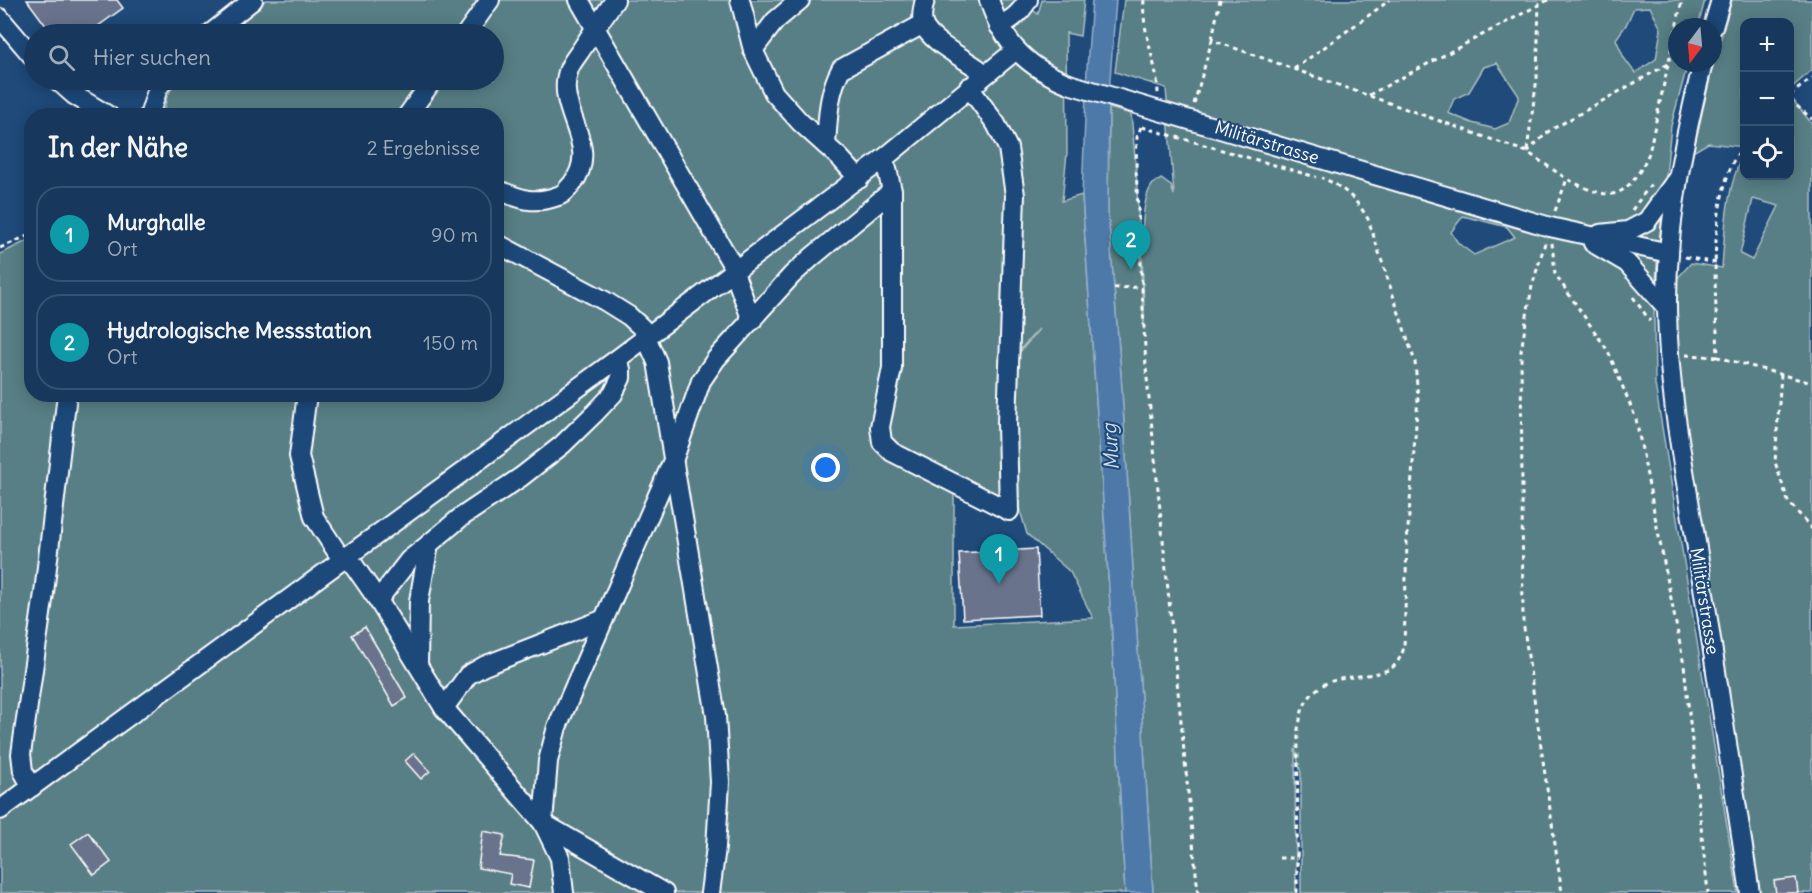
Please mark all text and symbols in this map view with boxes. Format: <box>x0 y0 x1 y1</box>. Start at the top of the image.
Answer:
north arrow <box>1668 18 1722 72</box>
map controls <box>1740 18 1794 180</box>
button: + <box>1740 18 1794 72</box>
search box <box>24 24 504 90</box>
icon: search <box>45 41 78 74</box>
text: Hier suchen <box>93 43 211 71</box>
button: − <box>1740 72 1794 126</box>
street label: Militärstrasse <box>1212 115 1322 169</box>
button: locate <box>1740 126 1794 180</box>
text: In der Nähe <box>48 131 188 164</box>
text: 2 Ergebnisse <box>367 135 480 160</box>
text: Murghalle <box>107 208 206 236</box>
pin: 2 <box>1112 220 1150 270</box>
text: 1 <box>66 222 73 247</box>
text: 90 m <box>431 222 478 247</box>
text: Ort <box>107 236 137 261</box>
text: Hydrologische Messstation <box>107 316 372 344</box>
text: 2 <box>64 330 75 355</box>
text: 150 m <box>423 330 478 355</box>
text: Ort <box>107 344 137 369</box>
water label: Murg <box>1096 421 1124 471</box>
your location <box>811 453 840 482</box>
pin: 1 <box>980 534 1018 584</box>
street label: Militärstrasse <box>1685 546 1725 656</box>

